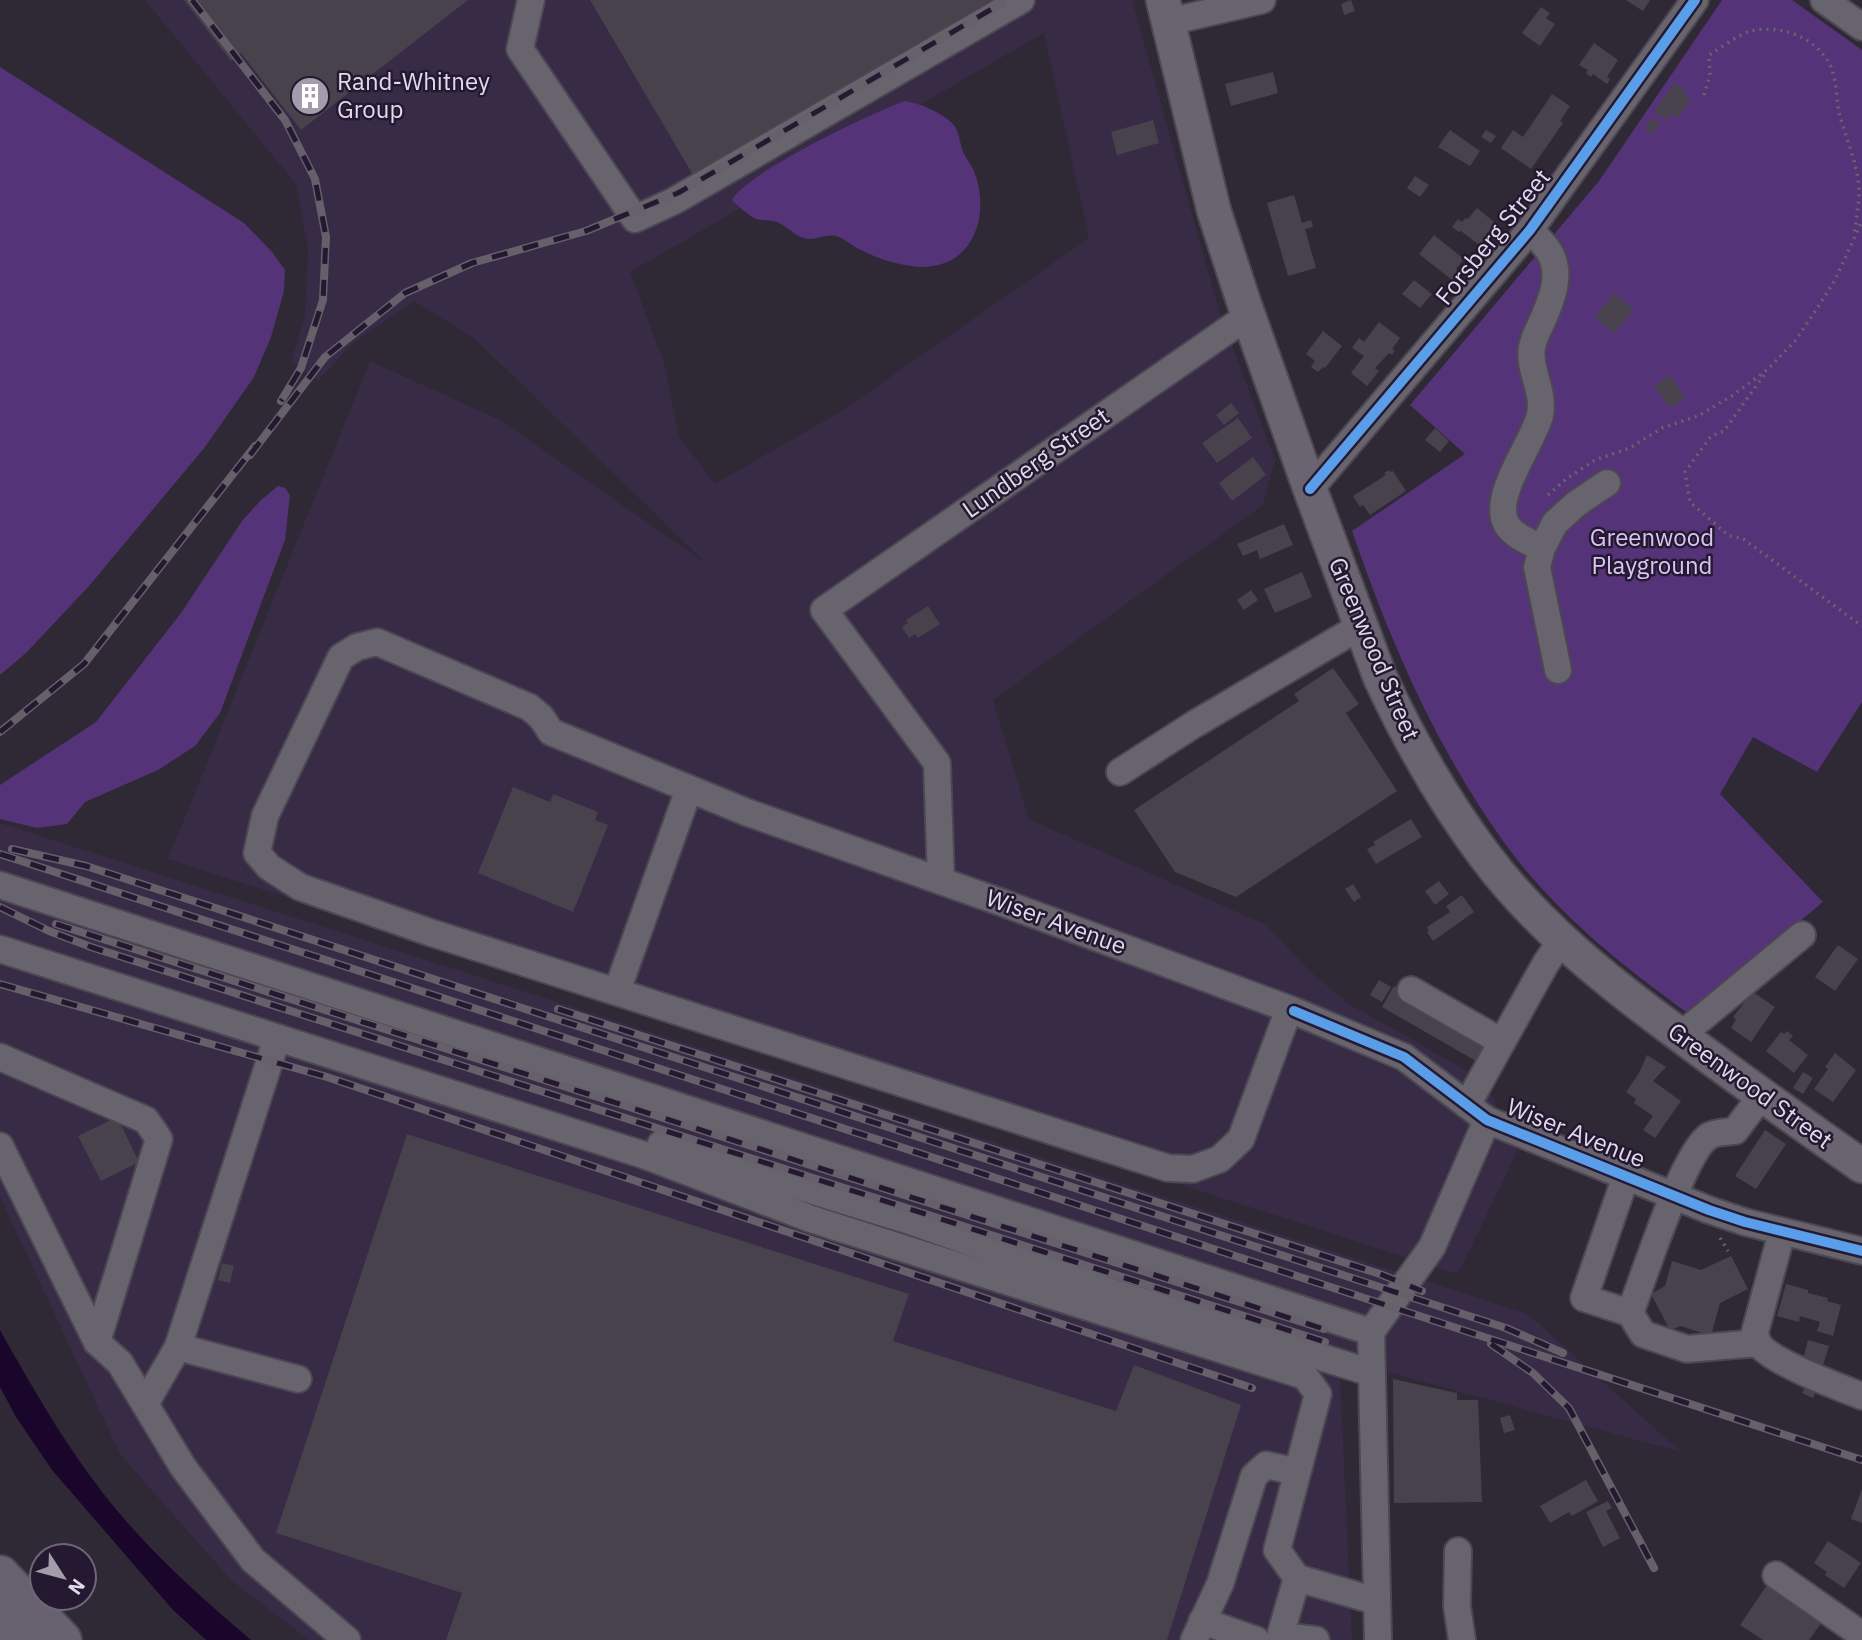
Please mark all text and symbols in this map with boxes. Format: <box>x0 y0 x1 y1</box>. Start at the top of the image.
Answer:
place label: Rand-Whitney Group <box>337 65 490 125</box>
building icon: Rand-Whitney Group <box>289 75 331 117</box>
street label: Forsberg Street <box>1427 162 1557 311</box>
street label: Lundberg Street <box>956 400 1115 525</box>
park label: Greenwood Playground <box>1590 521 1714 581</box>
street label: Greenwood Street <box>1322 552 1428 745</box>
street label: Wiser Avenue <box>982 881 1131 961</box>
street label: Greenwood Street <box>1662 1015 1839 1156</box>
street label: Wiser Avenue <box>1502 1090 1650 1174</box>
north arrow <box>28 1542 98 1612</box>
text: N <box>63 1574 91 1600</box>

